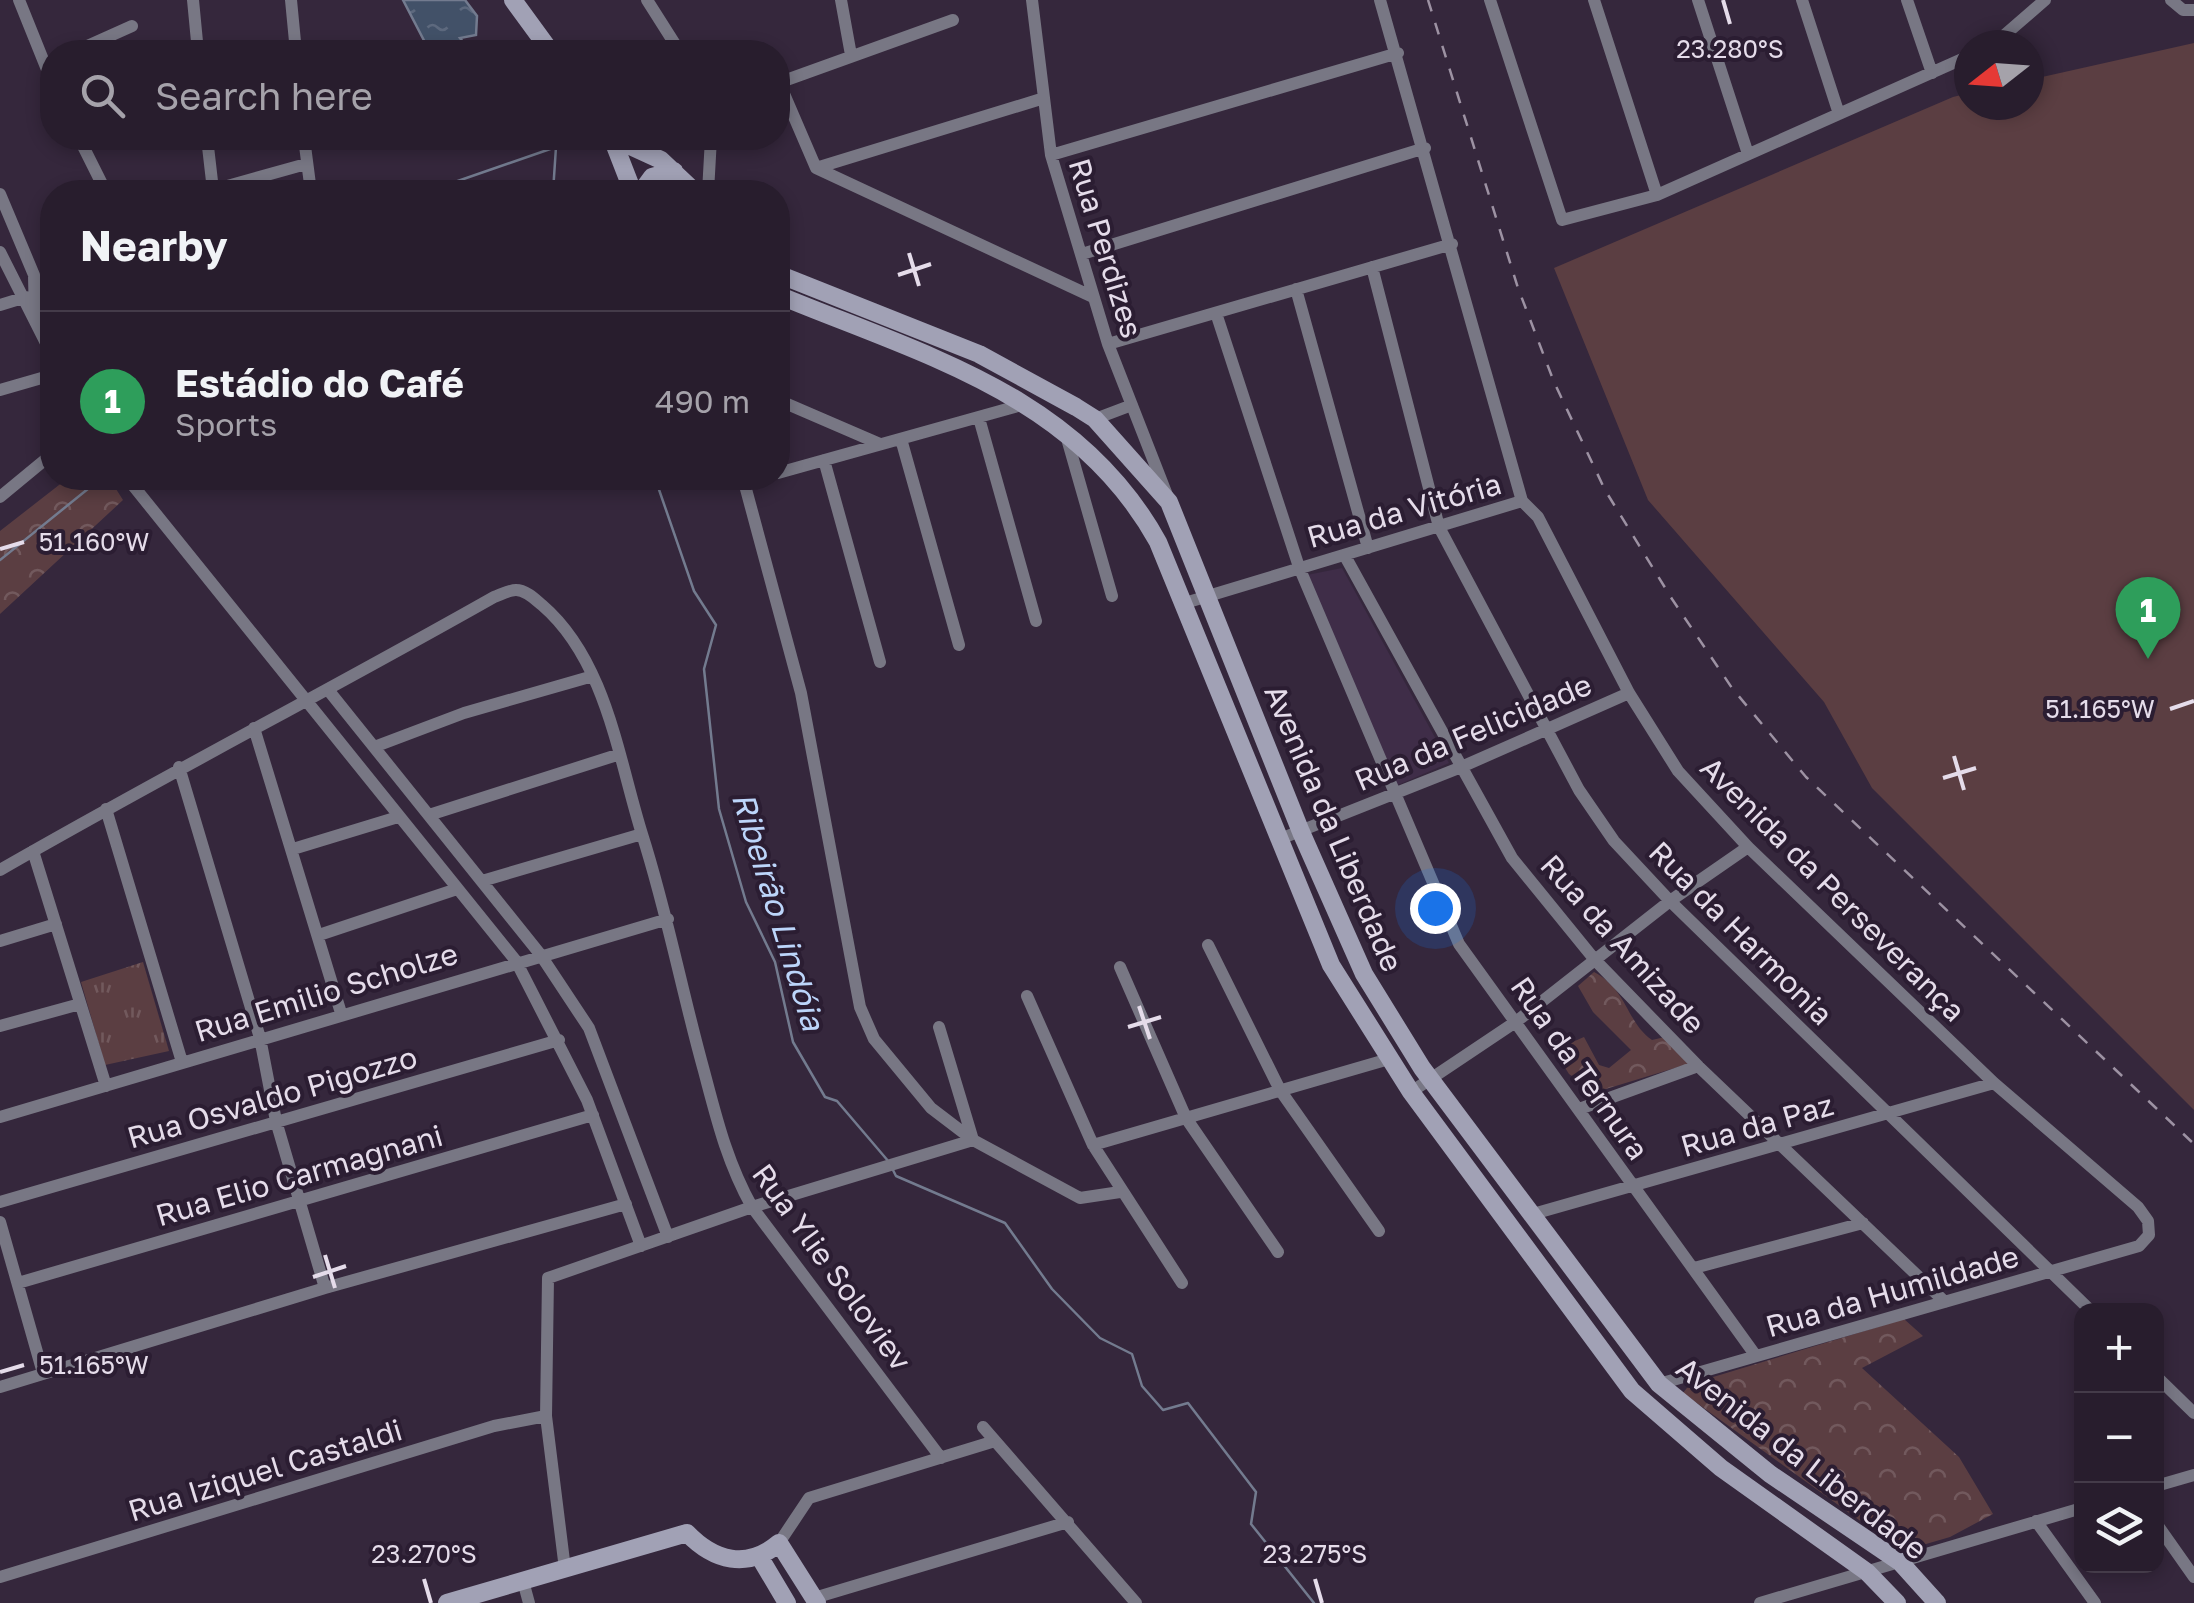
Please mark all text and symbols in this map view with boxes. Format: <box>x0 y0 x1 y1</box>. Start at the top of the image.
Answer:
north arrow <box>1954 30 2044 120</box>
text: 23.280°S <box>1676 33 1784 64</box>
search box <box>40 40 790 150</box>
icon: search <box>75 68 130 123</box>
text: Search here <box>155 73 373 118</box>
street label: Rua Perdizes <box>1062 154 1150 342</box>
text: Nearby <box>80 220 228 270</box>
text: Estádio do Café <box>175 360 464 405</box>
text: 1 <box>104 382 121 420</box>
text: 490 m <box>655 382 750 420</box>
text: Sports <box>175 405 277 443</box>
street label: Rua da Vitória <box>1303 465 1505 555</box>
text: 51.160°W <box>39 526 149 557</box>
pin: 1 <box>2116 576 2180 659</box>
street label: Rua da Felicidade <box>1349 666 1597 798</box>
street label: Avenida da Liberdade <box>1257 679 1411 977</box>
text: 51.165°W <box>2045 693 2155 724</box>
street label: Avenida da Perseverança <box>1693 749 1973 1029</box>
water label: Ribeirão Lindóia <box>725 788 834 1036</box>
street label: Rua da Harmonia <box>1642 834 1840 1032</box>
street label: Rua da Amizade <box>1533 847 1713 1041</box>
your location <box>1410 883 1461 934</box>
street label: Rua Emilio Scholze <box>190 935 462 1049</box>
street label: Rua da Ternura <box>1504 970 1656 1166</box>
street label: Rua Osvaldo Pigozzo <box>123 1038 421 1156</box>
street label: Rua da Paz <box>1677 1086 1837 1164</box>
street label: Rua Elio Carmagnani <box>151 1117 447 1233</box>
street label: Rua Ylie Soloviev <box>745 1157 919 1377</box>
street label: Rua da Humildade <box>1761 1238 2023 1344</box>
map controls <box>2074 1303 2164 1573</box>
button: + <box>2074 1303 2164 1393</box>
text: 51.165°W <box>39 1349 149 1380</box>
street label: Avenida da Liberdade <box>1670 1349 1934 1567</box>
button: − <box>2074 1393 2164 1483</box>
street label: Rua Iziquel Castaldi <box>124 1411 406 1529</box>
button: layers <box>2074 1483 2164 1573</box>
text: 23.270°S <box>371 1538 477 1569</box>
text: 23.275°S <box>1263 1538 1367 1569</box>

